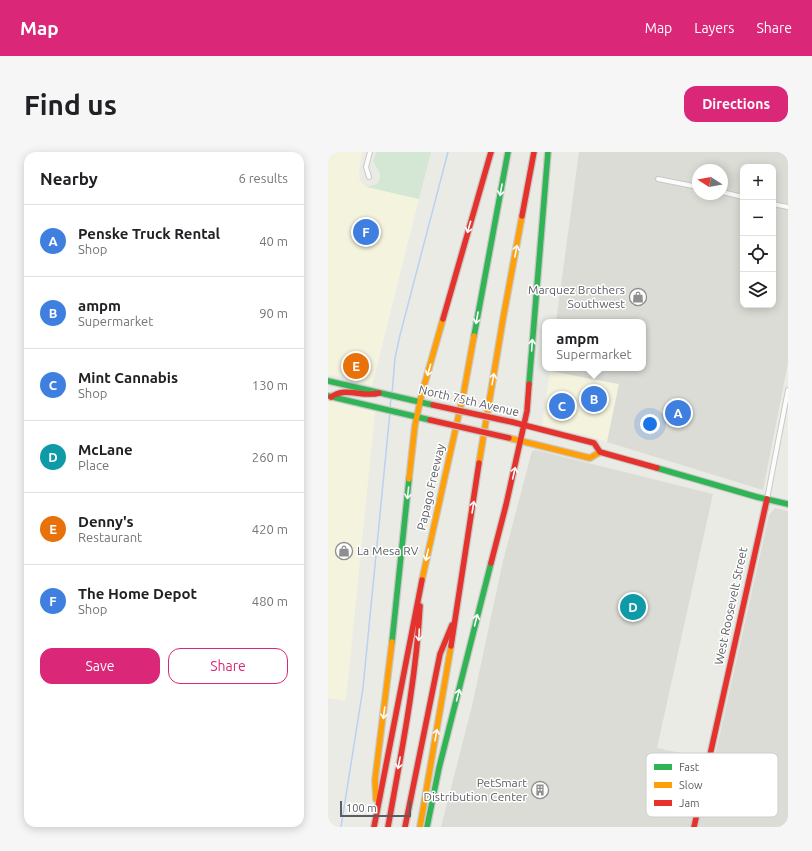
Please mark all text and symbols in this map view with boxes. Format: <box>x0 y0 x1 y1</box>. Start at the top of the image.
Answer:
text: Map <box>20 17 59 39</box>
text: Map <box>645 20 672 36</box>
text: Layers <box>694 20 734 36</box>
text: Share <box>756 20 792 36</box>
button: Directions <box>684 86 788 122</box>
text: Find us <box>24 89 117 120</box>
north arrow <box>692 164 728 200</box>
map controls <box>740 164 776 308</box>
button: + <box>740 164 776 200</box>
text: Nearby <box>40 169 98 188</box>
text: 6 results <box>238 171 288 185</box>
one-way arrow <box>497 184 505 197</box>
button: − <box>740 200 776 236</box>
pin: F <box>353 217 379 247</box>
one-way arrow <box>465 220 472 233</box>
text: Penske Truck Rental <box>78 225 220 242</box>
text: A <box>48 234 58 248</box>
text: 40 m <box>259 234 288 248</box>
button: locate <box>740 236 776 272</box>
text: Shop <box>78 242 107 256</box>
one-way arrow <box>512 245 520 258</box>
button: layers <box>740 272 776 308</box>
place label: Marquez Brothers Southwest <box>528 283 625 310</box>
shop icon: Marquez Brothers Southwest <box>628 287 648 307</box>
text: ampm <box>78 297 121 314</box>
text: B <box>49 306 57 320</box>
text: 90 m <box>259 306 288 320</box>
one-way arrow <box>473 311 481 324</box>
text: Supermarket <box>78 314 153 328</box>
popup <box>542 319 646 371</box>
text: ampm <box>556 330 599 347</box>
one-way arrow <box>529 339 536 352</box>
text: Supermarket <box>556 347 632 361</box>
pin: E <box>343 351 369 381</box>
one-way arrow <box>425 363 432 376</box>
text: Mint Cannabis <box>78 369 178 386</box>
one-way arrow <box>489 373 497 386</box>
text: C <box>49 378 57 392</box>
text: 130 m <box>252 378 288 392</box>
street label: North 75th Avenue <box>418 383 521 418</box>
pin: B <box>581 384 607 414</box>
text: Shop <box>78 386 107 400</box>
pin: C <box>549 391 575 421</box>
pin: A <box>665 398 691 428</box>
your location <box>640 414 660 434</box>
text: McLane <box>78 441 133 458</box>
street label: Papago Freeway <box>414 442 447 531</box>
text: D <box>48 450 58 464</box>
text: 260 m <box>252 450 288 464</box>
text: Place <box>78 458 109 472</box>
one-way arrow <box>510 467 518 480</box>
one-way arrow <box>404 486 412 499</box>
one-way arrow <box>469 501 477 514</box>
text: Denny's <box>78 513 134 530</box>
text: E <box>49 522 57 536</box>
text: 420 m <box>252 522 288 536</box>
text: Restaurant <box>78 530 142 544</box>
shop icon: La Mesa RV <box>334 541 354 561</box>
place label: La Mesa RV <box>357 544 419 557</box>
street label: West Roosevelt Street <box>712 546 749 666</box>
one-way arrow <box>423 548 431 561</box>
text: The Home Depot <box>78 585 197 602</box>
pin: D <box>620 592 646 622</box>
text: F <box>49 594 57 608</box>
text: 480 m <box>252 594 288 608</box>
text: Shop <box>78 602 107 616</box>
one-way arrow <box>473 614 481 627</box>
one-way arrow <box>416 628 423 641</box>
button: Save <box>40 648 160 684</box>
button: Share <box>168 648 288 684</box>
one-way arrow <box>454 689 462 702</box>
one-way arrow <box>380 706 388 719</box>
one-way arrow <box>432 729 440 742</box>
legend <box>646 753 778 817</box>
one-way arrow <box>395 756 403 769</box>
text: Fast <box>679 761 700 773</box>
place label: PetSmart Distribution Center <box>423 776 527 803</box>
text: Slow <box>679 779 703 791</box>
building icon: PetSmart Distribution Center <box>530 780 550 800</box>
text: Jam <box>679 797 700 809</box>
scale bar <box>340 799 411 818</box>
text: 100 m <box>346 802 377 814</box>

